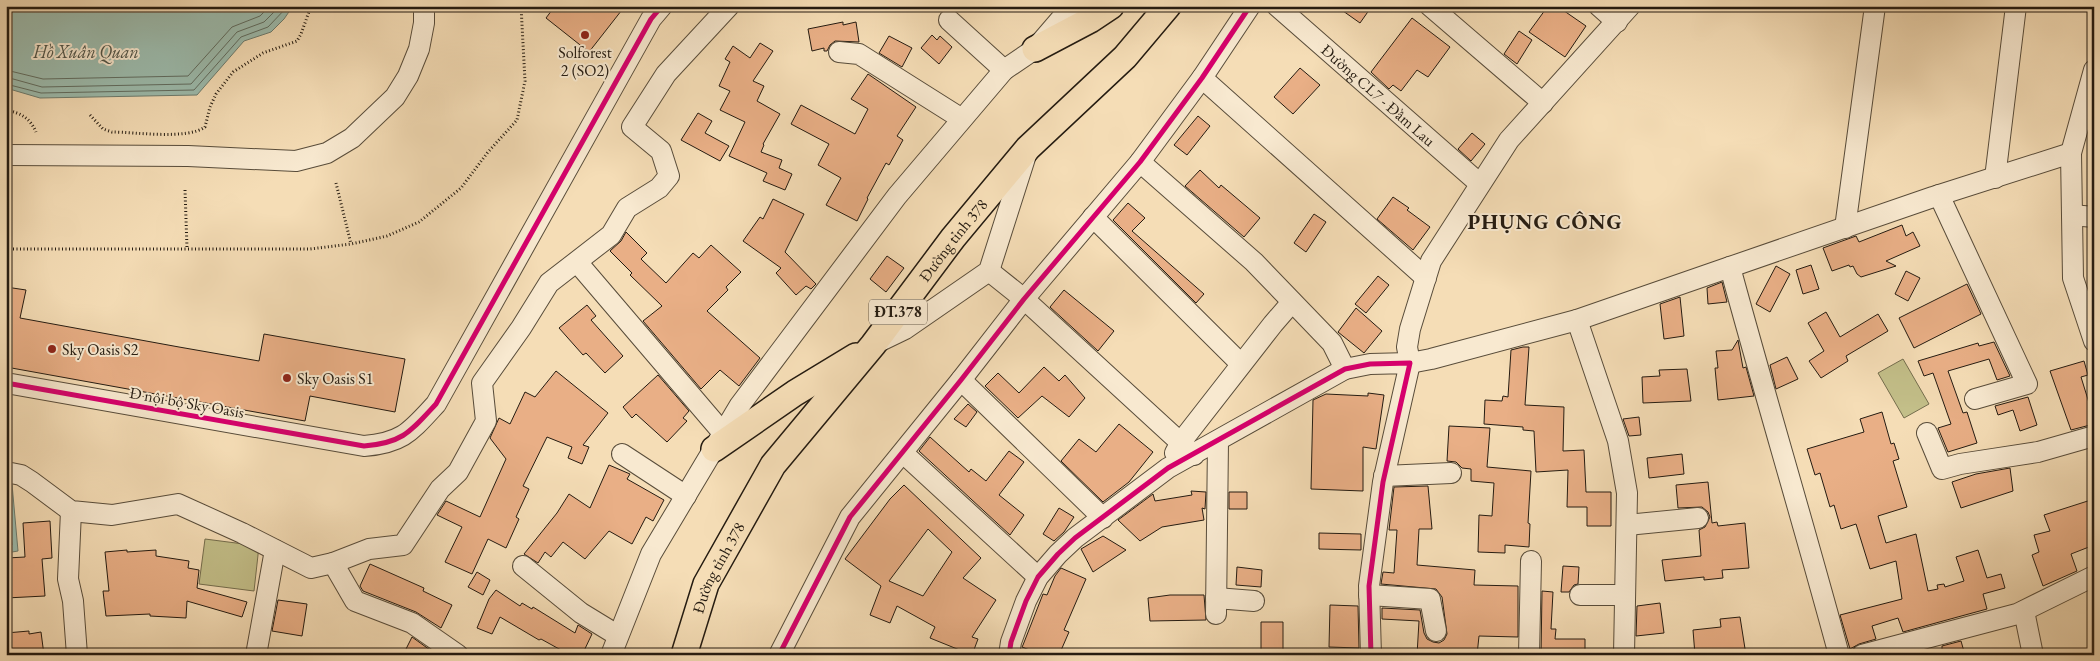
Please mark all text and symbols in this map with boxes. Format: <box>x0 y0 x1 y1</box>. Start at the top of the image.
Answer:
marker: Solforest 2 (SO2) <box>579 29 591 41</box>
water label: Hồ Xuân Quan <box>32 40 139 64</box>
street label: Đường CL7 - Đầm Lau <box>1317 40 1440 152</box>
place label: Solforest 2 (SO2) <box>558 42 612 81</box>
street label: Đường tỉnh 378 <box>914 194 992 286</box>
district label: PHỤNG CÔNG <box>1467 208 1623 235</box>
road number: ĐT.378 <box>869 300 927 324</box>
place label: Sky Oasis S2 <box>62 339 139 360</box>
marker: Sky Oasis S2 <box>46 343 58 355</box>
place label: Sky Oasis S1 <box>297 368 373 389</box>
marker: Sky Oasis S1 <box>281 372 293 384</box>
street label: Đ nội bộ Sky Oasis <box>128 382 246 423</box>
street label: Đường tỉnh 378 <box>688 518 750 616</box>

